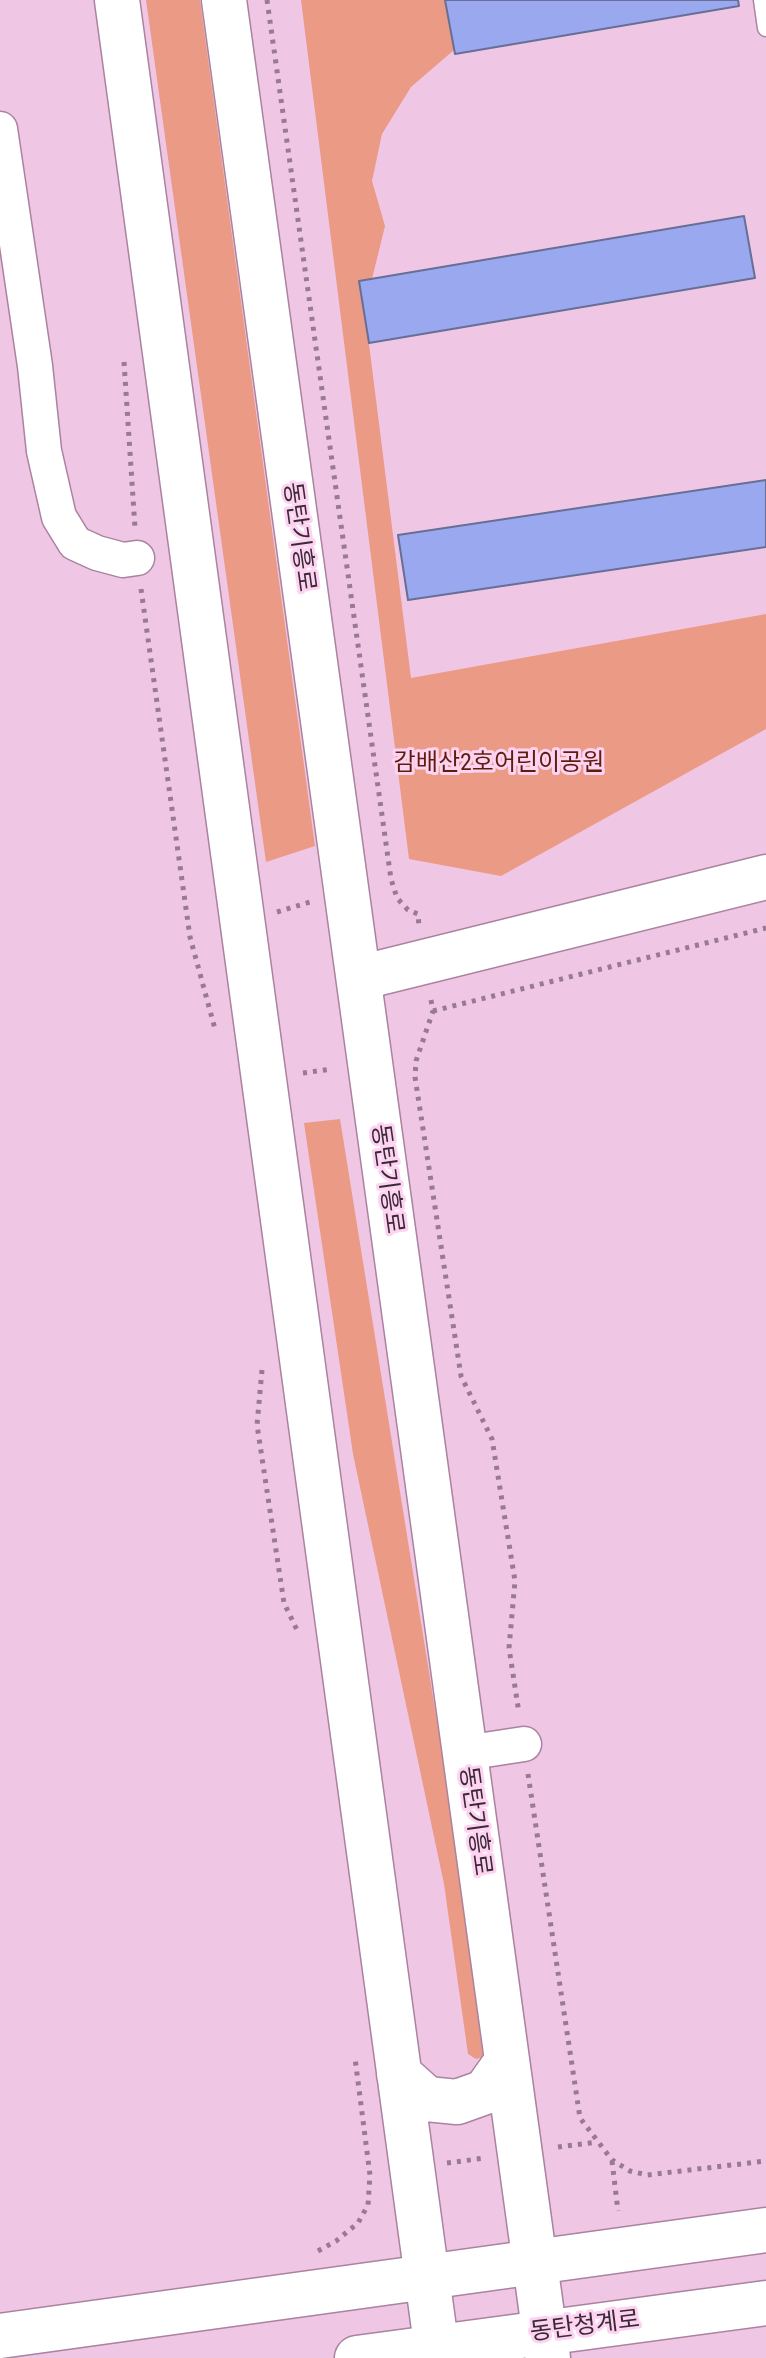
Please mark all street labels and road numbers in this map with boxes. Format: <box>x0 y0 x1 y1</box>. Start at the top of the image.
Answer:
street label: 동탄기흥로 <box>276 480 320 594</box>
street label: 동탄기흥로 <box>364 1122 408 1236</box>
street label: 동탄기흥로 <box>452 1764 496 1878</box>
street label: 동탄청계로 <box>528 2306 642 2348</box>

